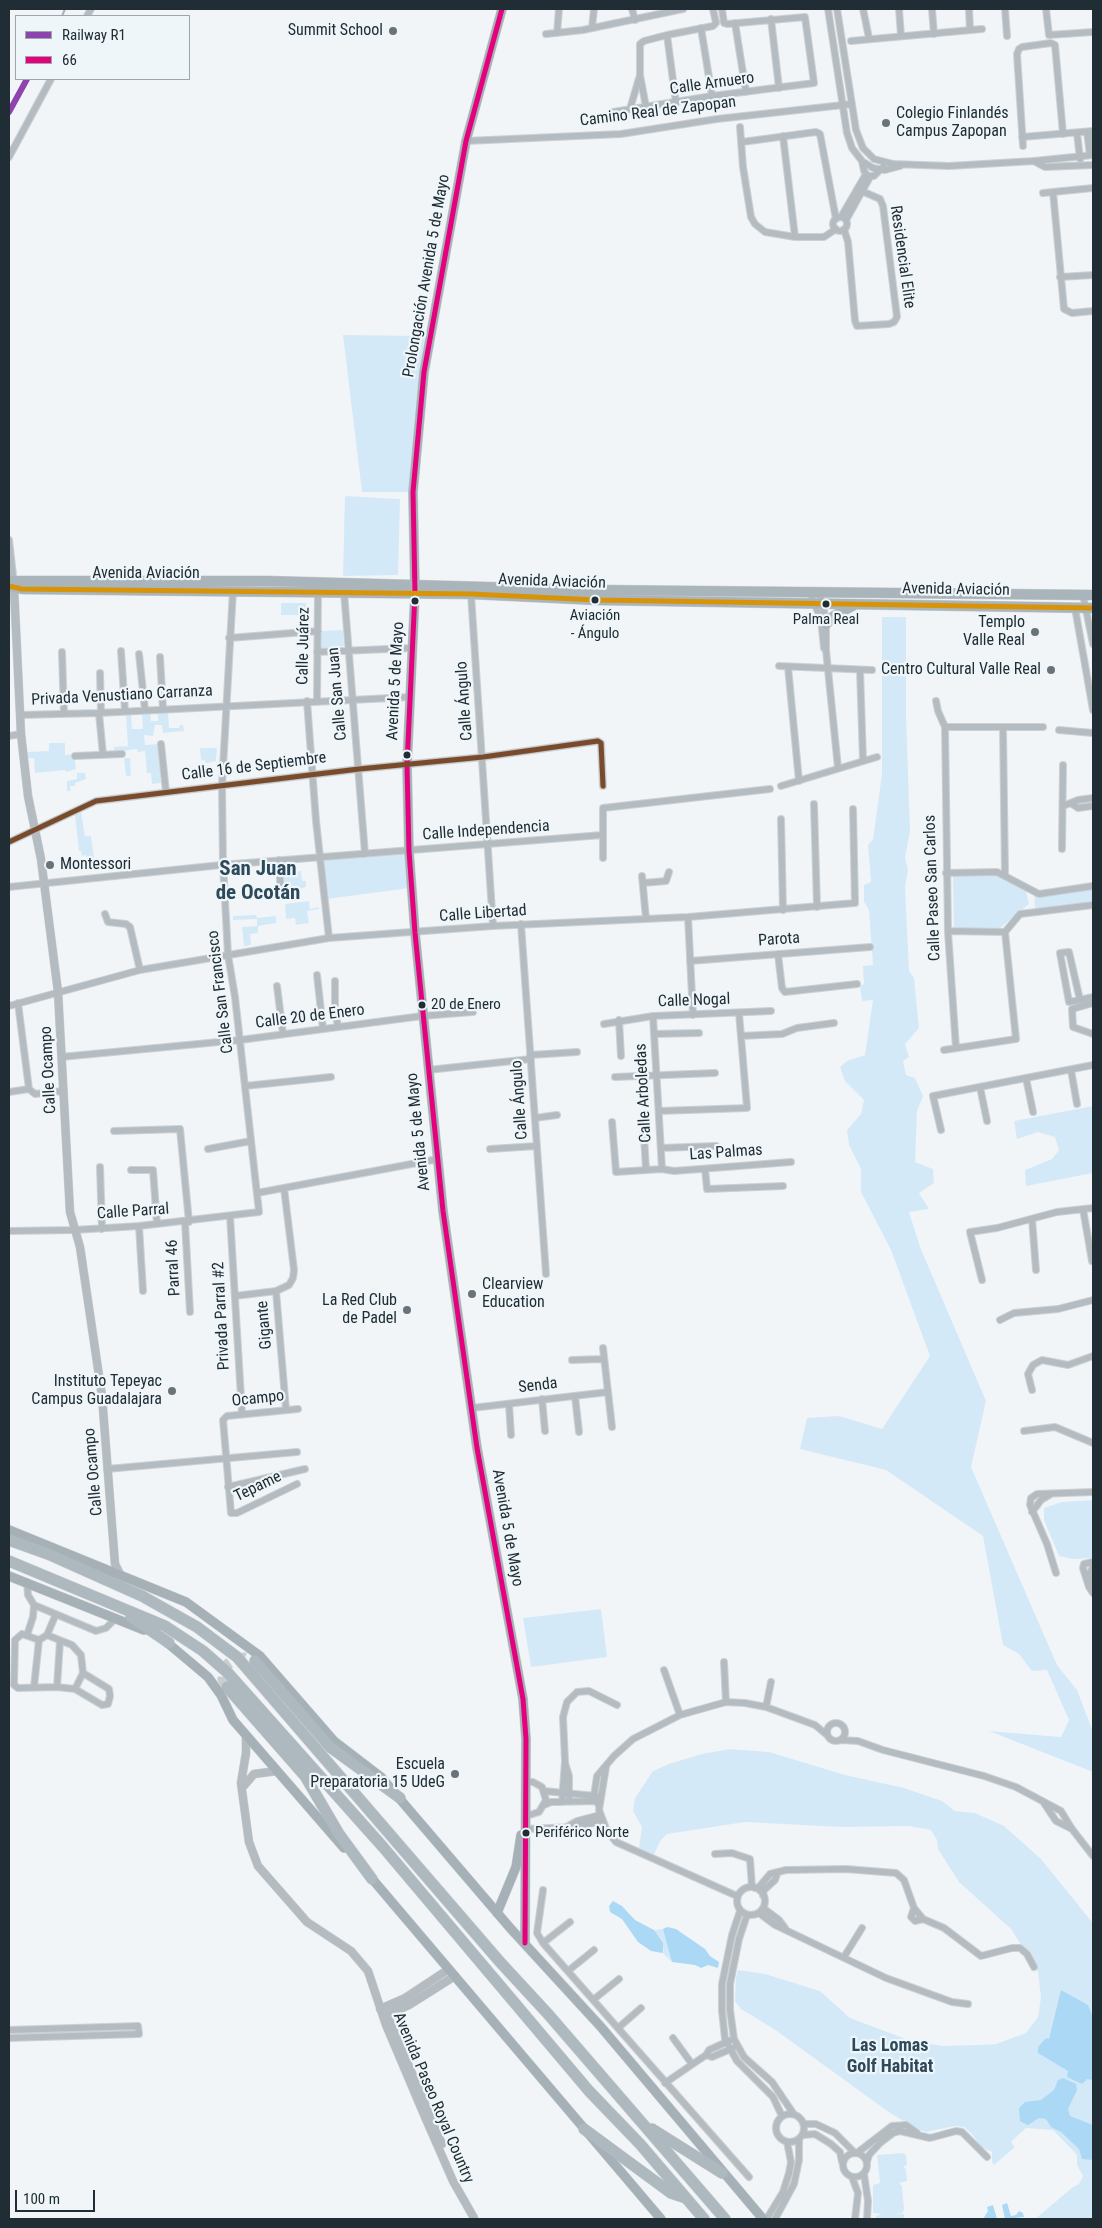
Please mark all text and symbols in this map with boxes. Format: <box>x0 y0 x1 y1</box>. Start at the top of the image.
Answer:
legend <box>15 15 190 80</box>
place label: Summit School <box>288 21 383 41</box>
marker: Summit School <box>387 25 399 37</box>
text: Railway R1 <box>62 26 126 44</box>
text: 66 <box>62 51 77 69</box>
street label: Calle Arnuero <box>669 69 755 99</box>
street label: Camino Real de Zapopan <box>579 93 737 131</box>
place label: Colegio Finlandés Campus Zapopan <box>896 104 1008 142</box>
marker: Colegio Finlandés Campus Zapopan <box>880 117 892 129</box>
street label: Prolongación Avenida 5 de Mayo <box>400 173 454 379</box>
street label: Residencial Elite <box>885 204 919 310</box>
street label: Avenida Aviación <box>92 564 200 584</box>
street label: Avenida Aviación <box>498 571 606 593</box>
street label: Avenida Aviación <box>902 579 1010 601</box>
marker: Aviación - Ángulo <box>590 595 600 605</box>
unlabelled marker <box>410 596 420 606</box>
marker: Palma Real <box>821 599 831 609</box>
street label: Calle Juárez <box>294 607 314 685</box>
place label: Aviación - Ángulo <box>570 607 620 642</box>
place label: Palma Real <box>793 611 859 629</box>
place label: Templo Valle Real <box>963 613 1025 651</box>
street label: Avenida 5 de Mayo <box>383 621 409 741</box>
marker: Templo Valle Real <box>1029 626 1041 638</box>
street label: Calle San Juan <box>324 647 352 741</box>
place label: Centro Cultural Valle Real <box>881 660 1041 680</box>
street label: Calle Ángulo <box>453 661 477 741</box>
marker: Centro Cultural Valle Real <box>1045 664 1057 676</box>
street label: Privada Venustiano Carranza <box>31 682 213 710</box>
street label: Calle 16 de Septiembre <box>181 749 327 785</box>
unlabelled marker <box>402 750 412 760</box>
street label: Calle Paseo San Carlos <box>921 815 945 961</box>
street label: Calle Independencia <box>422 817 550 845</box>
place label: Montessori <box>60 855 131 875</box>
district label: San Juan de Ocotán <box>216 857 300 907</box>
marker: Montessori <box>44 859 56 871</box>
street label: Calle Libertad <box>439 901 527 927</box>
street label: Calle San Francisco <box>204 929 238 1055</box>
street label: Parota <box>758 929 800 951</box>
street label: Calle Nogal <box>657 990 731 1012</box>
place label: 20 de Enero <box>431 996 501 1014</box>
marker: 20 de Enero <box>417 1000 427 1010</box>
street label: Calle 20 de Enero <box>254 1001 366 1033</box>
street label: Calle Ocampo <box>37 1026 61 1114</box>
street label: Calle Arboledas <box>632 1043 656 1143</box>
street label: Calle Ángulo <box>508 1060 532 1140</box>
street label: Avenida 5 de Mayo <box>403 1072 435 1192</box>
street label: Las Palmas <box>689 1141 763 1165</box>
street label: Calle Parral <box>96 1200 170 1224</box>
street label: Parral 46 <box>163 1239 185 1297</box>
street label: Privada Parral #2 <box>210 1261 234 1371</box>
place label: Clearview Education <box>482 1275 545 1313</box>
marker: Clearview Education <box>466 1288 478 1300</box>
place label: La Red Club de Padel <box>322 1291 397 1329</box>
street label: Gigante <box>253 1300 277 1350</box>
marker: La Red Club de Padel <box>401 1304 413 1316</box>
place label: Instituto Tepeyac Campus Guadalajara <box>31 1372 162 1410</box>
street label: Senda <box>517 1374 559 1398</box>
marker: Instituto Tepeyac Campus Guadalajara <box>166 1385 178 1397</box>
street label: Ocampo <box>231 1387 285 1411</box>
street label: Calle Ocampo <box>81 1427 107 1517</box>
street label: Tepame <box>231 1467 285 1507</box>
street label: Avenida 5 de Mayo <box>487 1468 527 1588</box>
place label: Escuela Preparatoria 15 UdeG <box>310 1755 445 1793</box>
marker: Escuela Preparatoria 15 UdeG <box>449 1768 461 1780</box>
place label: Periférico Norte <box>535 1824 629 1842</box>
marker: Periférico Norte <box>521 1828 531 1838</box>
street label: Avenida Paseo Royal Country <box>388 2010 478 2186</box>
district label: Las Lomas Golf Habitat <box>847 2035 933 2078</box>
scale bar <box>18 2180 98 2212</box>
text: 100 m <box>23 2190 60 2208</box>

